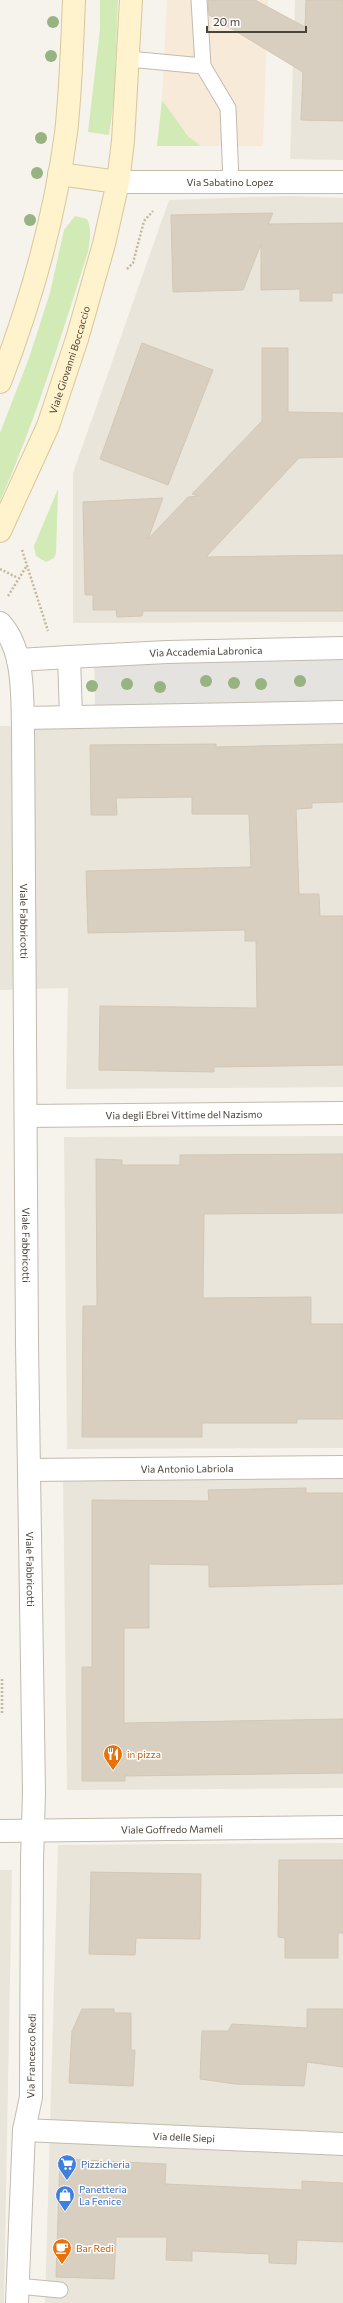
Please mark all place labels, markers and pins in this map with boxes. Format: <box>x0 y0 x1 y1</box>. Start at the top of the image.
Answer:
restaurant icon: in pizza <box>102 1743 124 1771</box>
place label: in pizza <box>127 1748 161 1760</box>
supermarket icon: Pizzicheria <box>56 2153 78 2181</box>
place label: Pizzicheria <box>81 2158 130 2170</box>
place label: Panetteria La Fenice <box>79 2183 127 2207</box>
shop icon: Panetteria La Fenice <box>54 2184 76 2212</box>
cafe icon: Bar Redi <box>51 2237 73 2265</box>
place label: Bar Redi <box>76 2242 114 2254</box>

